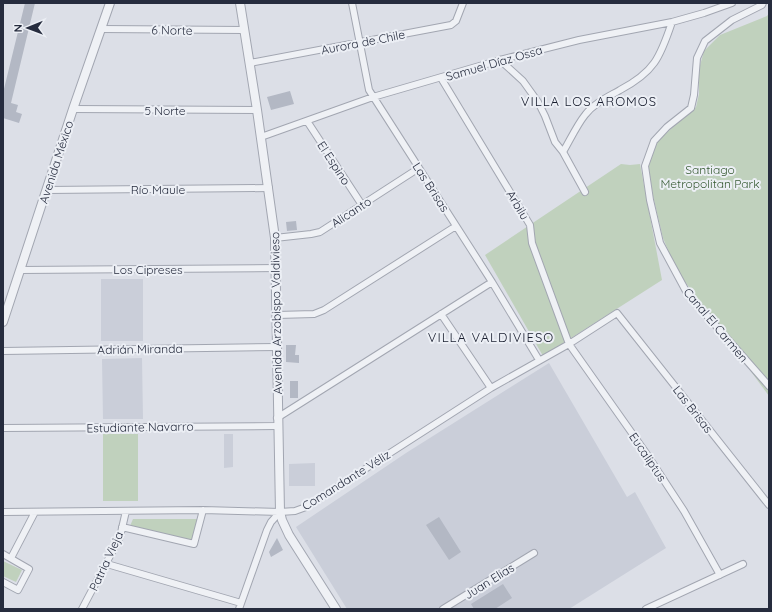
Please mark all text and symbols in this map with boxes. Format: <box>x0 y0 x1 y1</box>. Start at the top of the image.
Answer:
north arrow <box>8 8 48 48</box>
street label: 6 Norte <box>151 22 193 38</box>
text: N <box>11 24 25 32</box>
street label: Aurora de Chile <box>320 26 406 57</box>
street label: Samuel Díaz Ossa <box>444 42 544 84</box>
district label: VILLA LOS AROMOS <box>521 93 657 109</box>
street label: 5 Norte <box>144 103 186 118</box>
street label: Avenida México <box>36 119 76 205</box>
street label: El Espino <box>314 138 354 188</box>
street label: Las Brisas <box>409 159 453 215</box>
park label: Santiago Metropolitan Park <box>660 162 760 191</box>
street label: Río Maule <box>131 182 185 197</box>
street label: Arbilu <box>503 188 533 222</box>
street label: Alicanto <box>328 194 374 230</box>
street label: Avenida Arzobispo Valdivieso <box>267 232 285 394</box>
street label: Los Cipreses <box>113 262 183 277</box>
street label: Canal El Carmen <box>680 285 752 365</box>
district label: VILLA VALDIVIESO <box>428 329 554 345</box>
street label: Adrián Miranda <box>97 341 183 357</box>
street label: Las Brisas <box>670 382 716 436</box>
street label: Estudiante Navarro <box>86 419 194 435</box>
street label: Eucaliptus <box>626 430 670 485</box>
street label: Comandante Véliz <box>299 447 393 513</box>
street label: Patria Vieja <box>86 529 126 593</box>
street label: Juan Elias <box>461 560 517 602</box>

